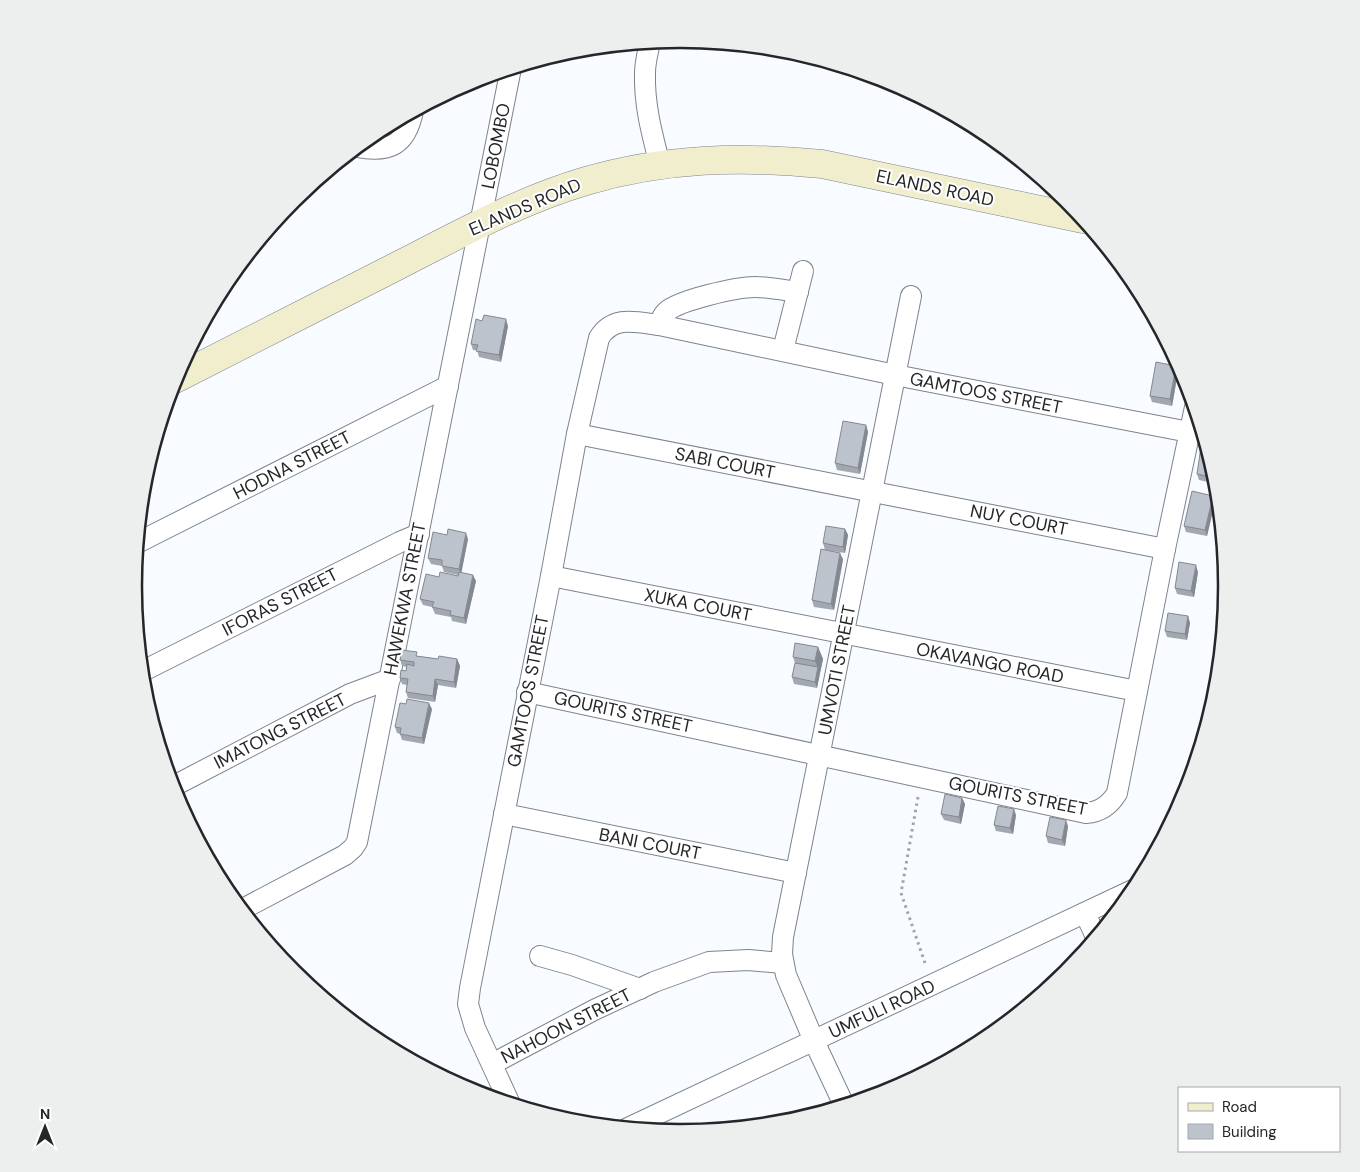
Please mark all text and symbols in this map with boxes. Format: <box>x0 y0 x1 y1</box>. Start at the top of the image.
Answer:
street label: LOBOMBO <box>476 101 516 191</box>
street label: ELANDS ROAD <box>874 164 996 212</box>
street label: ELANDS ROAD <box>465 173 585 241</box>
street label: GAMTOOS STREET <box>908 366 1064 420</box>
street label: HODNA STREET <box>229 425 355 505</box>
street label: SABI COURT <box>673 442 777 484</box>
street label: NUY COURT <box>968 499 1070 541</box>
street label: HAWEKWA STREET <box>378 520 432 678</box>
street label: IFORAS STREET <box>218 562 342 642</box>
street label: XUKA COURT <box>642 583 754 627</box>
street label: UMVOTI STREET <box>813 603 861 737</box>
street label: GAMTOOS STREET <box>501 613 555 769</box>
street label: OKAVANGO ROAD <box>914 637 1066 689</box>
street label: GOURITS STREET <box>552 686 694 738</box>
street label: IMATONG STREET <box>210 687 350 775</box>
street label: GOURITS STREET <box>947 771 1089 821</box>
street label: BANI COURT <box>597 822 703 866</box>
street label: UMFULI ROAD <box>825 974 939 1044</box>
street label: NAHOON STREET <box>497 983 635 1069</box>
legend <box>1178 1087 1340 1152</box>
text: Road <box>1222 1097 1257 1117</box>
north arrow <box>20 1102 70 1152</box>
text: N <box>40 1105 50 1123</box>
text: Building <box>1222 1122 1277 1142</box>

